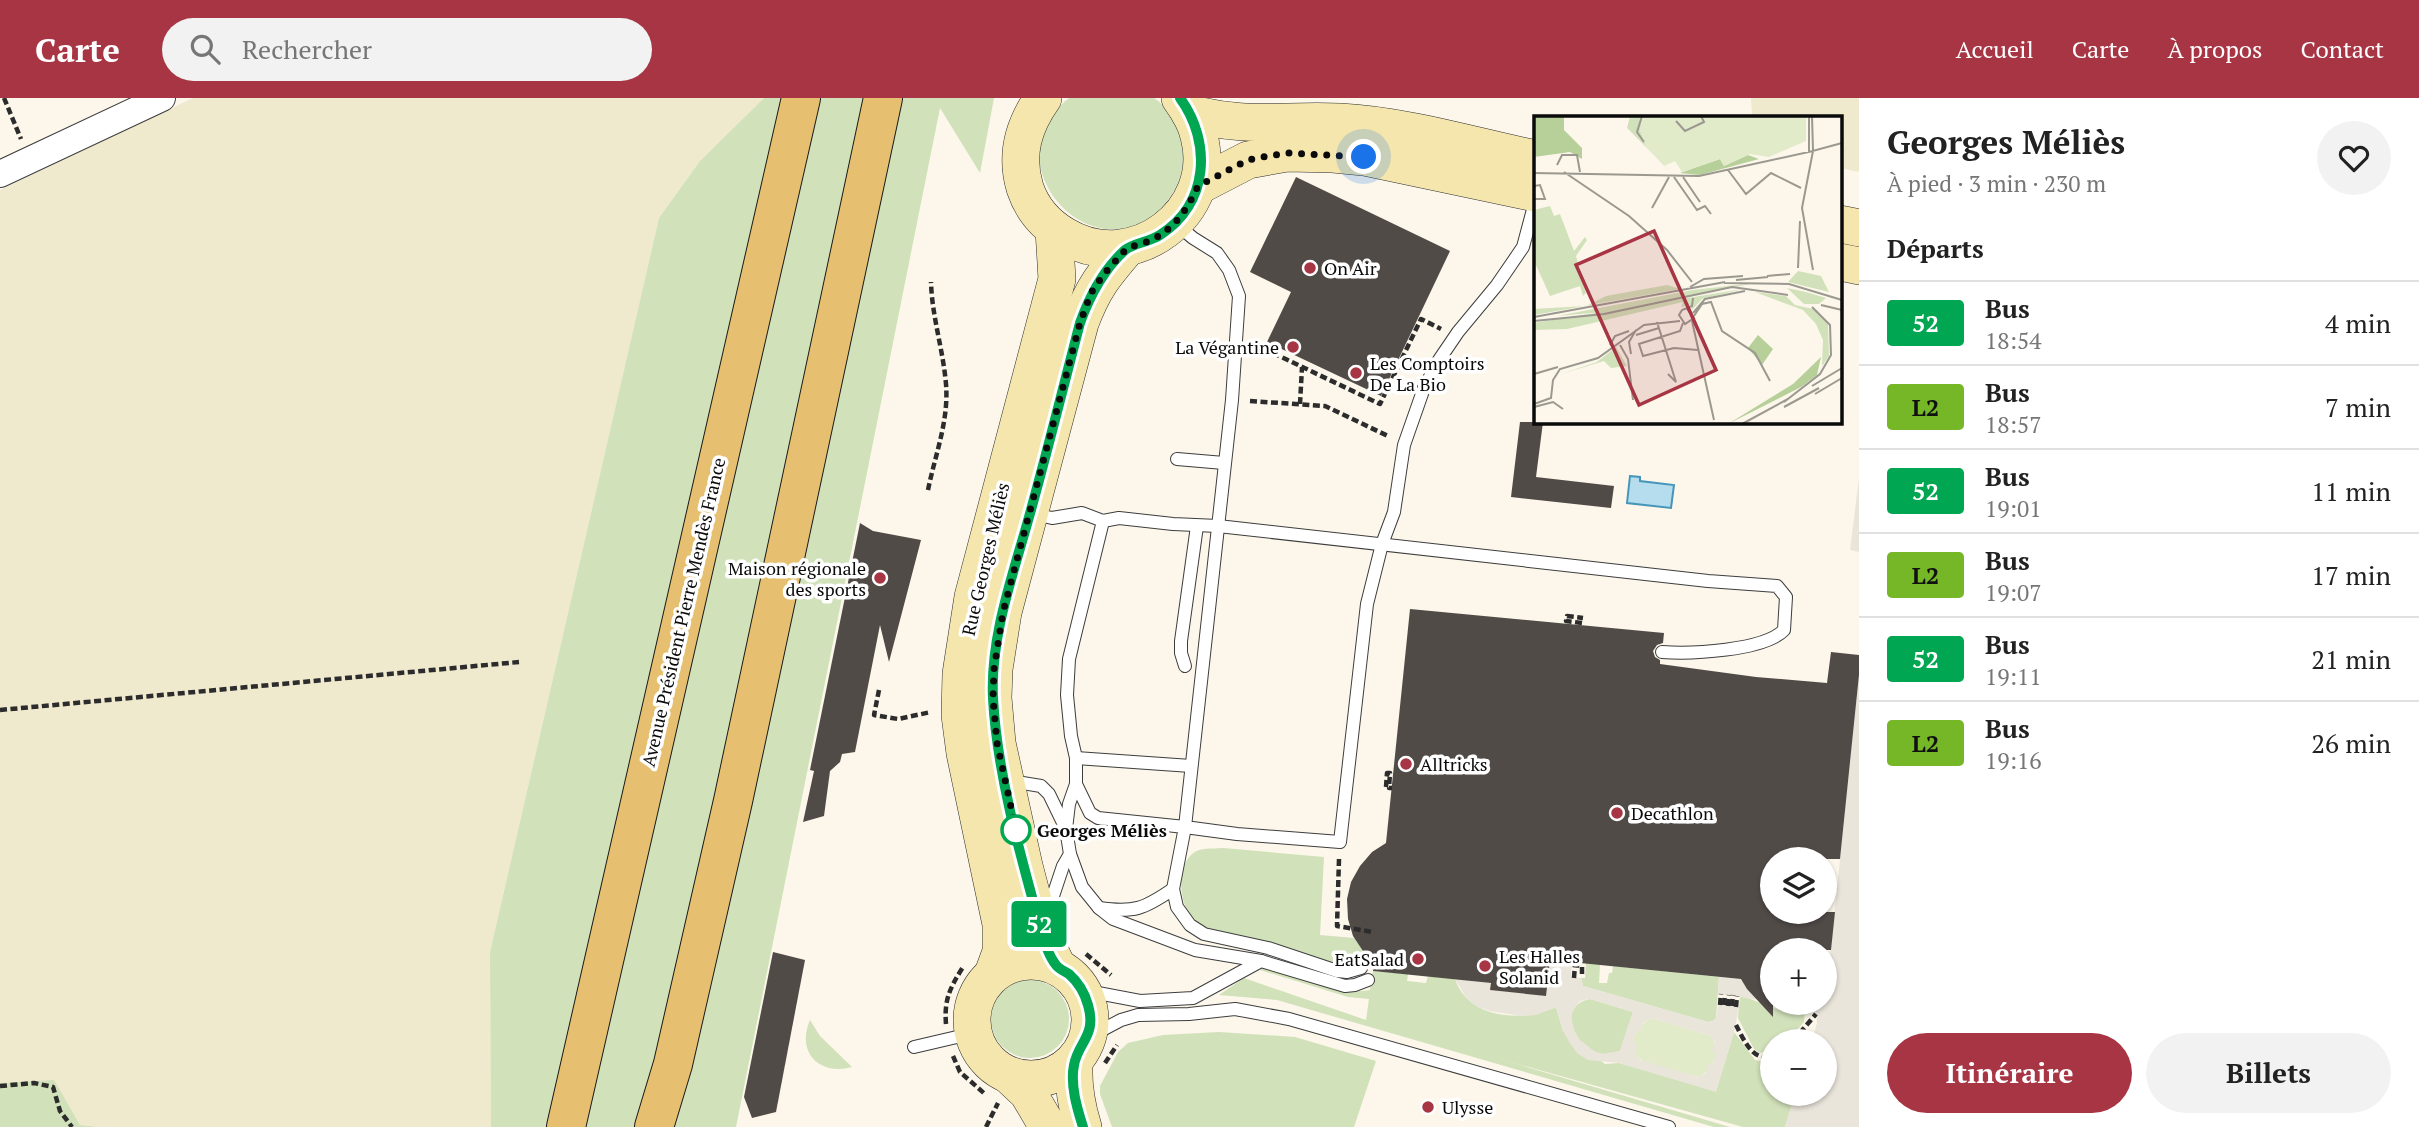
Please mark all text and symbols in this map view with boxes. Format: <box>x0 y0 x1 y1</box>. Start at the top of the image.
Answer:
search box <box>162 18 652 81</box>
text: Carte <box>35 28 120 71</box>
icon: search <box>186 30 224 68</box>
text: Rechercher <box>242 32 372 66</box>
text: Accueil <box>1956 33 2034 65</box>
text: Carte <box>2072 33 2129 65</box>
text: À propos <box>2167 33 2263 65</box>
text: Contact <box>2301 33 2384 65</box>
inset map <box>1534 116 1842 424</box>
text: Georges Méliès <box>1887 120 2125 163</box>
button: heart <box>2317 121 2391 195</box>
your location <box>1346 139 1381 174</box>
text: À pied · 3 min · 230 m <box>1887 168 2106 199</box>
text: Départs <box>1887 231 1984 265</box>
place label: On Air <box>1324 256 1377 280</box>
marker: On Air <box>1302 260 1318 276</box>
text: Bus <box>1985 291 2030 325</box>
text: 4 min <box>2325 306 2391 340</box>
text: 52 <box>1912 307 1939 339</box>
text: 18:54 <box>1985 325 2042 356</box>
place label: La Végantine <box>1175 335 1279 359</box>
marker: La Végantine <box>1285 339 1301 355</box>
place label: Les Comptoirs De La Bio <box>1370 351 1485 396</box>
marker: Les Comptoirs De La Bio <box>1348 365 1364 381</box>
text: Bus <box>1985 375 2030 409</box>
text: 7 min <box>2325 390 2391 424</box>
text: L2 <box>1912 391 1939 423</box>
text: 18:57 <box>1985 409 2042 440</box>
street label: Avenue Président Pierre Mendès France <box>636 455 730 769</box>
text: Bus <box>1985 459 2030 493</box>
text: 11 min <box>2311 474 2391 508</box>
text: 52 <box>1912 475 1939 507</box>
street label: Rue Georges Méliès <box>956 480 1014 638</box>
text: 19:01 <box>1985 493 2042 524</box>
text: Bus <box>1985 543 2030 577</box>
place label: Maison régionale des sports <box>728 556 866 601</box>
text: 17 min <box>2311 558 2391 592</box>
text: L2 <box>1912 559 1939 591</box>
marker: Maison régionale des sports <box>872 570 888 586</box>
text: 19:07 <box>1985 577 2042 608</box>
text: Bus <box>1985 627 2030 661</box>
text: 21 min <box>2311 642 2391 676</box>
text: 52 <box>1912 643 1939 675</box>
text: 19:11 <box>1985 661 2042 692</box>
text: Bus <box>1985 711 2030 745</box>
text: 26 min <box>2311 726 2391 760</box>
text: L2 <box>1912 727 1939 759</box>
text: 19:16 <box>1985 745 2042 776</box>
place label: Alltricks <box>1420 752 1488 776</box>
marker: Alltricks <box>1398 756 1414 772</box>
place label: Decathlon <box>1631 801 1714 825</box>
marker: Decathlon <box>1609 805 1625 821</box>
marker: Georges Méliès <box>1001 815 1031 845</box>
place label: Georges Méliès <box>1037 818 1167 842</box>
map controls <box>1760 847 1837 1106</box>
button: layers <box>1760 847 1837 924</box>
line badge: 52 <box>1007 901 1070 947</box>
text: 52 <box>1025 908 1053 940</box>
button: + <box>1760 938 1837 1015</box>
place label: Les Halles Solanid <box>1499 944 1580 989</box>
place label: EatSalad <box>1335 947 1404 971</box>
marker: EatSalad <box>1410 951 1426 967</box>
marker: Les Halles Solanid <box>1477 958 1493 974</box>
button: − <box>1760 1029 1837 1106</box>
button: Itinéraire <box>1887 1033 2132 1113</box>
button: Billets <box>2146 1033 2391 1113</box>
place label: Ulysse <box>1442 1095 1493 1119</box>
marker: Ulysse <box>1420 1099 1436 1115</box>

